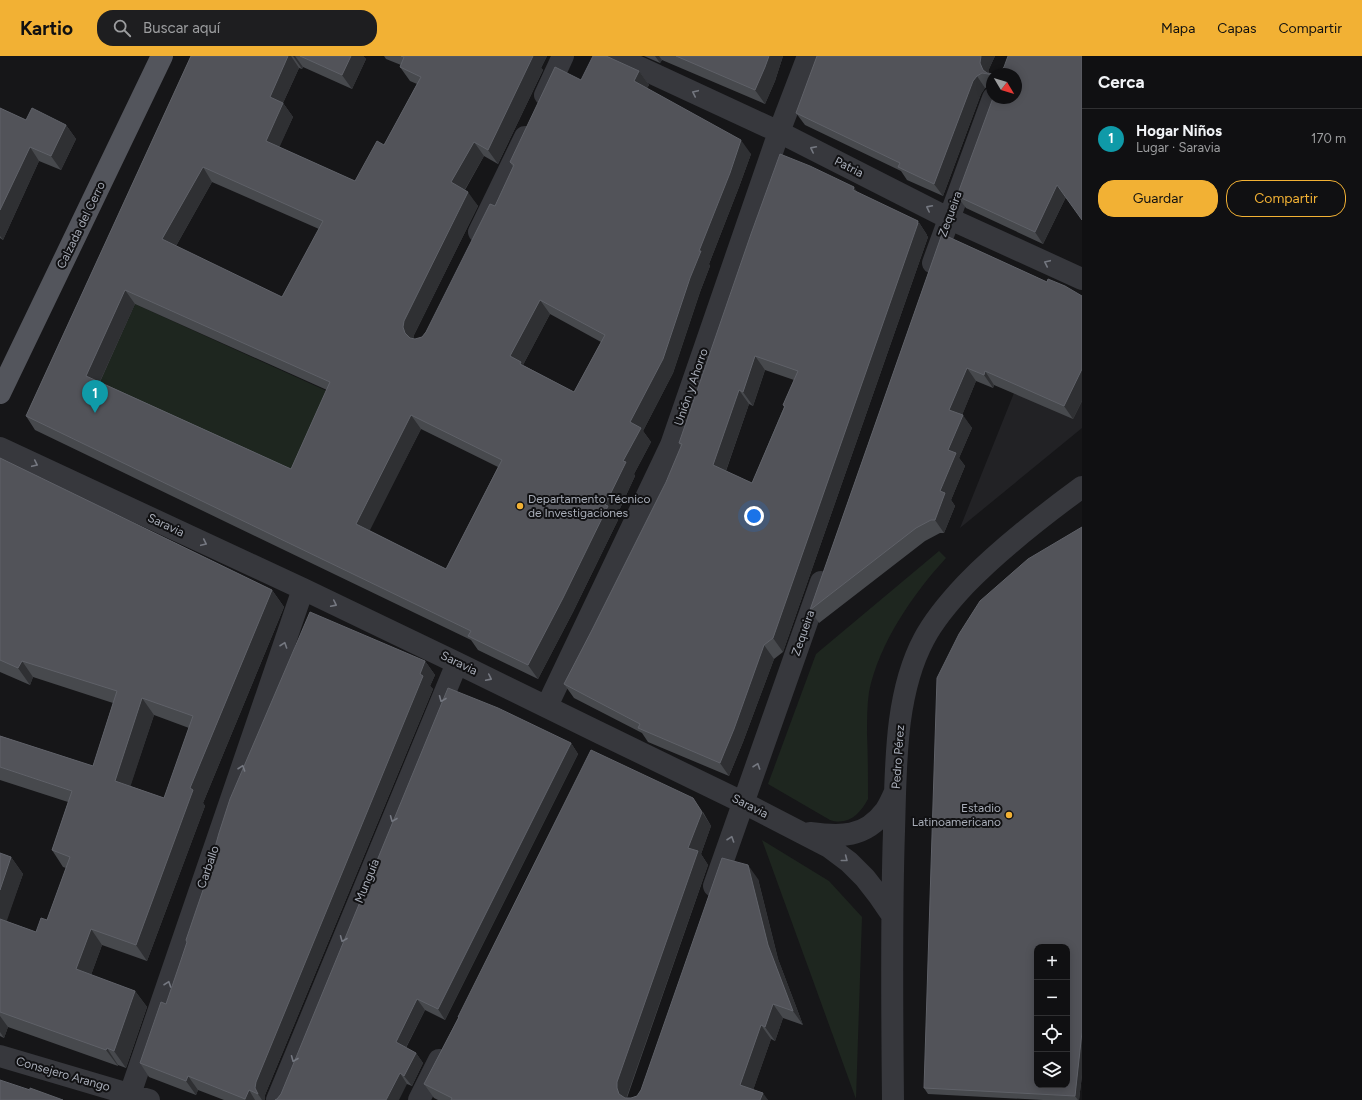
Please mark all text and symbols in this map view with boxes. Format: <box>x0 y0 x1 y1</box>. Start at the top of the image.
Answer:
search box <box>97 10 377 46</box>
text: Kartio <box>20 17 73 40</box>
icon: search <box>111 17 133 39</box>
text: Buscar aquí <box>143 19 220 37</box>
text: Mapa <box>1161 20 1195 37</box>
text: Capas <box>1217 20 1256 37</box>
text: Compartir <box>1278 20 1342 37</box>
north arrow <box>986 68 1022 104</box>
text: Cerca <box>1098 72 1145 92</box>
one-way arrow <box>692 90 700 98</box>
text: Hogar Niños <box>1136 122 1222 140</box>
text: 1 <box>1108 131 1114 146</box>
text: 170 m <box>1311 131 1346 146</box>
text: Lugar · Saravia <box>1136 140 1220 155</box>
one-way arrow <box>810 146 817 154</box>
street label: Patria <box>832 154 866 180</box>
street label: Calzada del Cerro <box>54 179 108 271</box>
button: Guardar <box>1098 180 1218 217</box>
button: Compartir <box>1226 180 1346 217</box>
street label: Zequeira <box>935 189 965 239</box>
one-way arrow <box>925 205 933 213</box>
one-way arrow <box>1043 260 1051 268</box>
street label: Unión y Ahorro <box>671 347 711 427</box>
pin: 1 <box>82 380 108 413</box>
one-way arrow <box>31 459 39 467</box>
place label: Departamento Técnico de Investigaciones <box>528 492 651 520</box>
marker: Departamento Técnico de Investigaciones <box>515 501 525 511</box>
your location <box>744 506 764 526</box>
street label: Saravia <box>145 510 187 540</box>
one-way arrow <box>200 538 207 546</box>
one-way arrow <box>330 599 338 607</box>
street label: Zequeira <box>789 608 817 658</box>
one-way arrow <box>279 641 288 648</box>
street label: Saravia <box>439 648 479 678</box>
one-way arrow <box>485 673 493 681</box>
one-way arrow <box>439 695 447 702</box>
street label: Pedro Pérez <box>889 724 907 790</box>
one-way arrow <box>752 762 760 769</box>
one-way arrow <box>237 764 245 771</box>
street label: Saravia <box>730 791 770 821</box>
place label: Estadio Latinoamericano <box>912 801 1001 829</box>
marker: Estadio Latinoamericano <box>1004 810 1014 820</box>
one-way arrow <box>389 815 397 822</box>
one-way arrow <box>726 835 735 842</box>
street label: Carballo <box>194 844 222 890</box>
one-way arrow <box>840 854 847 861</box>
street label: Munguía <box>352 857 382 905</box>
one-way arrow <box>340 936 348 943</box>
map controls <box>1034 944 1070 1088</box>
button: + <box>1034 944 1070 980</box>
one-way arrow <box>163 980 172 987</box>
button: − <box>1034 980 1070 1016</box>
button: locate <box>1034 1016 1070 1052</box>
button: layers <box>1034 1052 1070 1088</box>
street label: Consejero Arango <box>14 1054 112 1094</box>
one-way arrow <box>291 1055 299 1063</box>

